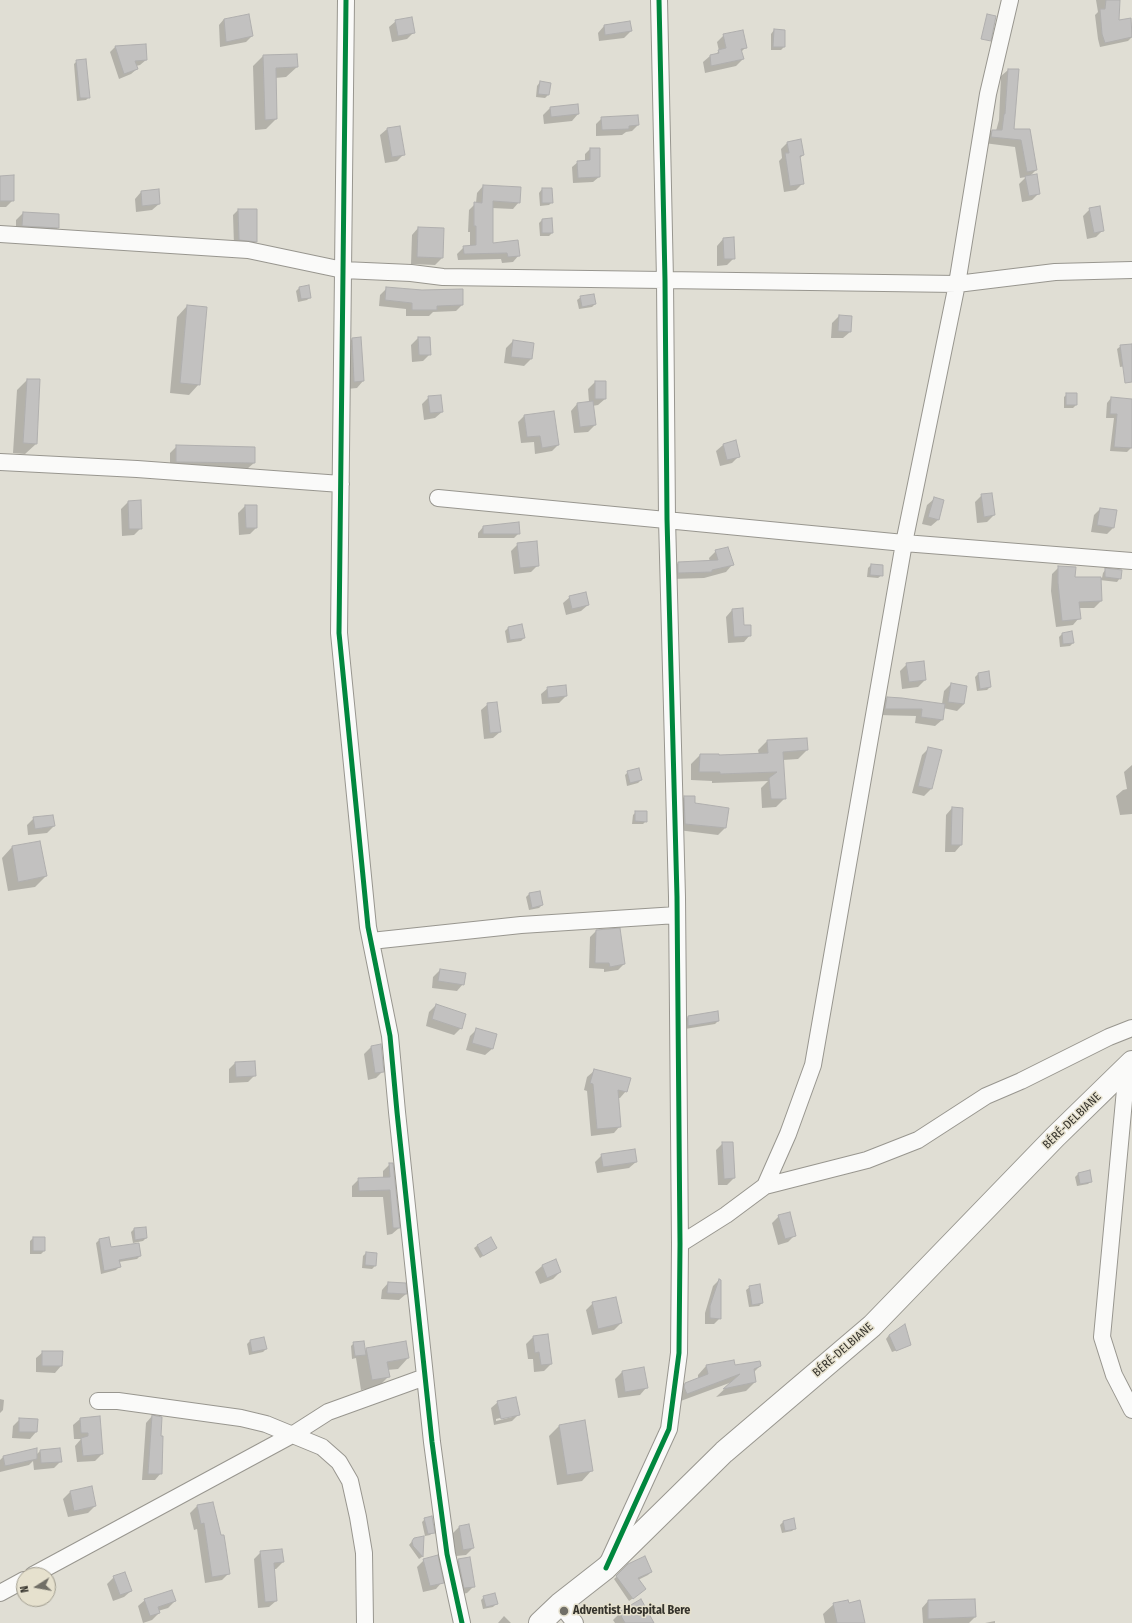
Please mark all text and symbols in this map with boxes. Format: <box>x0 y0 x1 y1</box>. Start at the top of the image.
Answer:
street label: BÉRÉ-DELBIANE <box>1040 1090 1104 1152</box>
street label: BÉRÉ-DELBIANE <box>810 1320 876 1380</box>
north arrow <box>16 1567 56 1607</box>
text: N <box>18 1585 32 1594</box>
place label: Adventist Hospital Bere <box>573 1604 690 1618</box>
marker: Adventist Hospital Bere <box>558 1605 570 1617</box>

